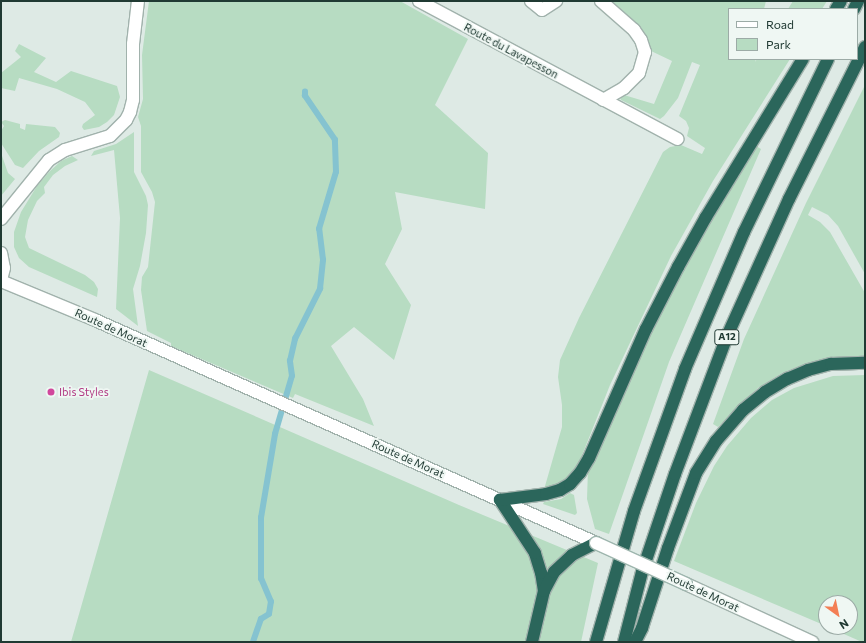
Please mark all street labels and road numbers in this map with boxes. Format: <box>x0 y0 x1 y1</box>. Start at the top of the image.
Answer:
street label: Route du Lavapesson <box>462 21 560 81</box>
street label: Route de Morat <box>73 306 149 350</box>
road number: A12 <box>714 329 740 345</box>
street label: Route de Morat <box>370 437 446 481</box>
street label: Route de Morat <box>665 570 741 614</box>

